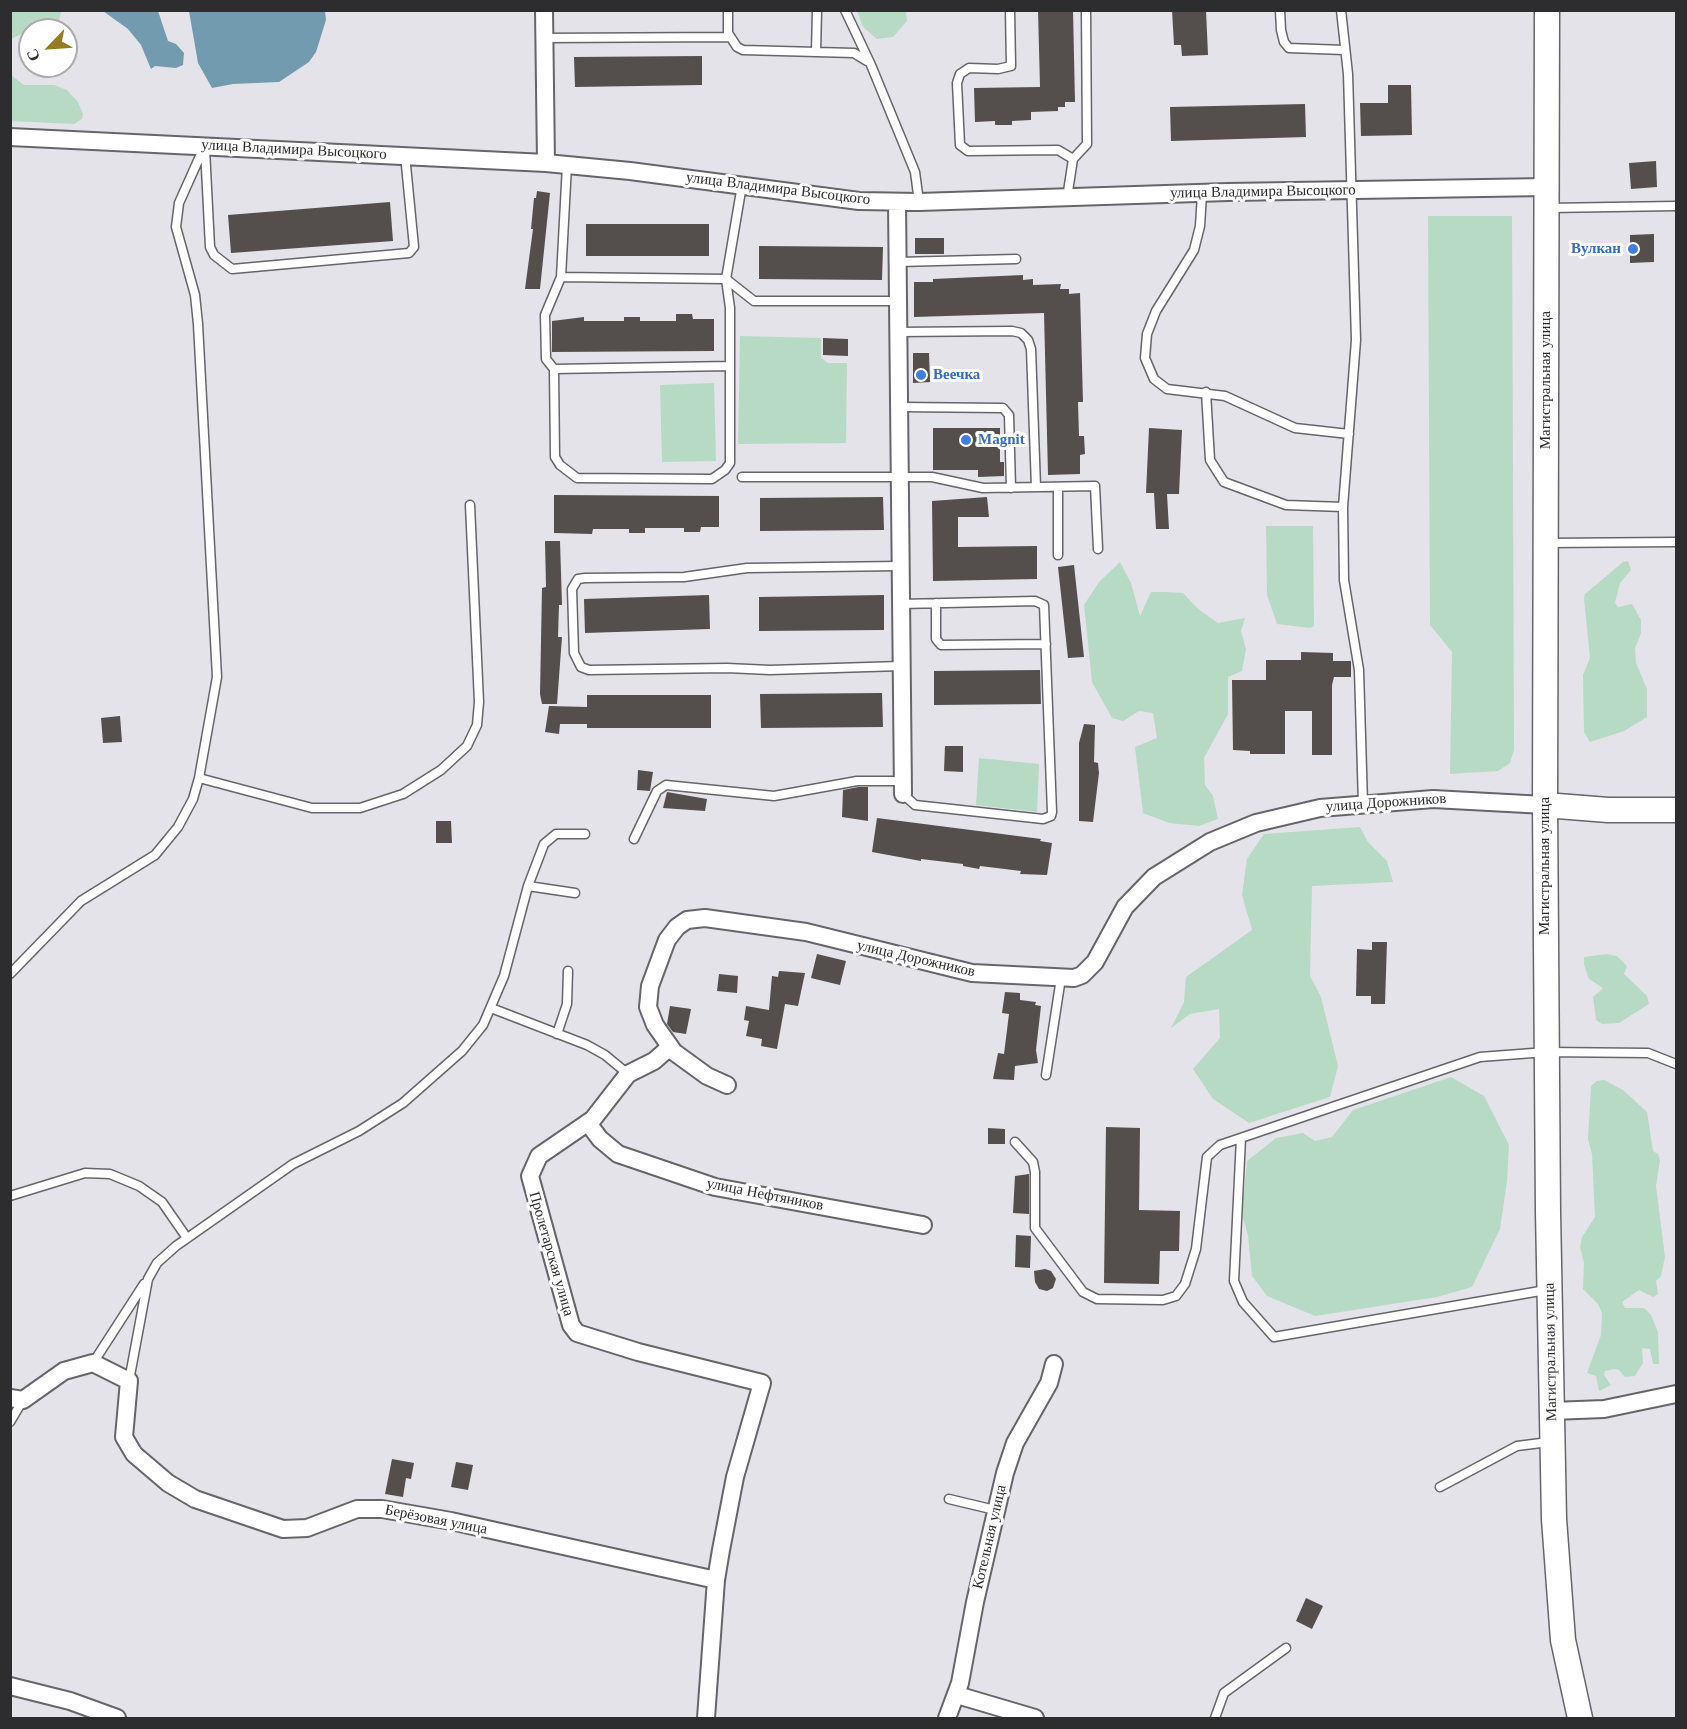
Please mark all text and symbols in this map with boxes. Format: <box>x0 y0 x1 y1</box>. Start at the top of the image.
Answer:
north arrow <box>18 18 78 78</box>
text: С <box>23 46 43 64</box>
street label: улица Владимира Высоцкого <box>201 136 387 164</box>
street label: улица Владимира Высоцкого <box>685 169 871 209</box>
street label: улица Владимира Высоцкого <box>1170 181 1356 203</box>
place label: Вулкан <box>1571 240 1621 258</box>
marker: Вулкан <box>1626 242 1640 256</box>
street label: Магистральная улица <box>1537 311 1555 449</box>
place label: Веечка <box>933 366 980 384</box>
marker: Веечка <box>914 368 928 382</box>
place label: Magnit <box>978 431 1025 449</box>
marker: Magnit <box>959 433 973 447</box>
street label: улица Дорожников <box>1325 790 1447 816</box>
street label: Магистральная улица <box>1536 797 1554 935</box>
street label: улица Дорожников <box>855 937 977 981</box>
street label: улица Нефтяников <box>705 1175 825 1215</box>
street label: Пролетарская улица <box>525 1190 577 1318</box>
street label: Магистральная улица <box>1541 1283 1561 1421</box>
street label: Котельная улица <box>969 1483 1011 1591</box>
street label: Берёзовая улица <box>383 1501 489 1539</box>

